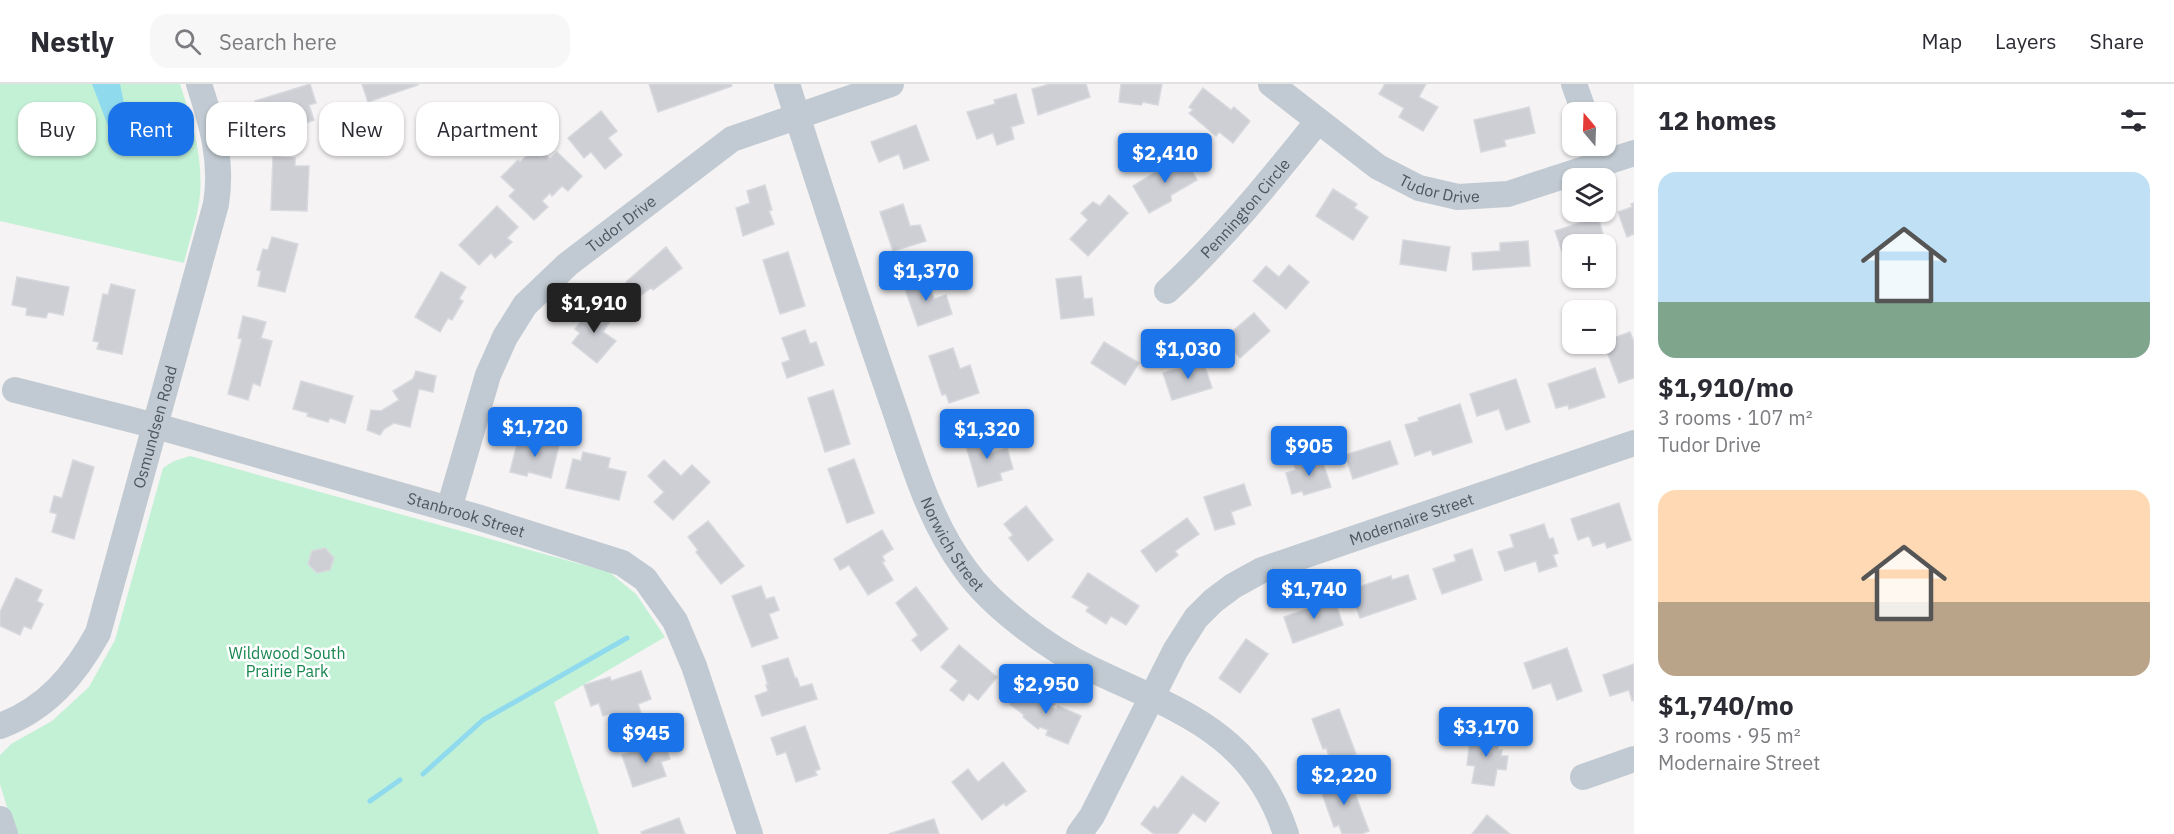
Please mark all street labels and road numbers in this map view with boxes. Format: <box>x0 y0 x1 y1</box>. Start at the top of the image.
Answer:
street label: Pennington Circle <box>1196 154 1294 262</box>
street label: Tudor Drive <box>1396 170 1481 207</box>
street label: Tudor Drive <box>582 190 660 257</box>
street label: Osmundsen Road <box>128 363 181 491</box>
street label: Stanbrook Street <box>405 488 527 542</box>
street label: Modernaire Street <box>1347 489 1476 549</box>
street label: Norwich Street <box>917 494 989 596</box>

